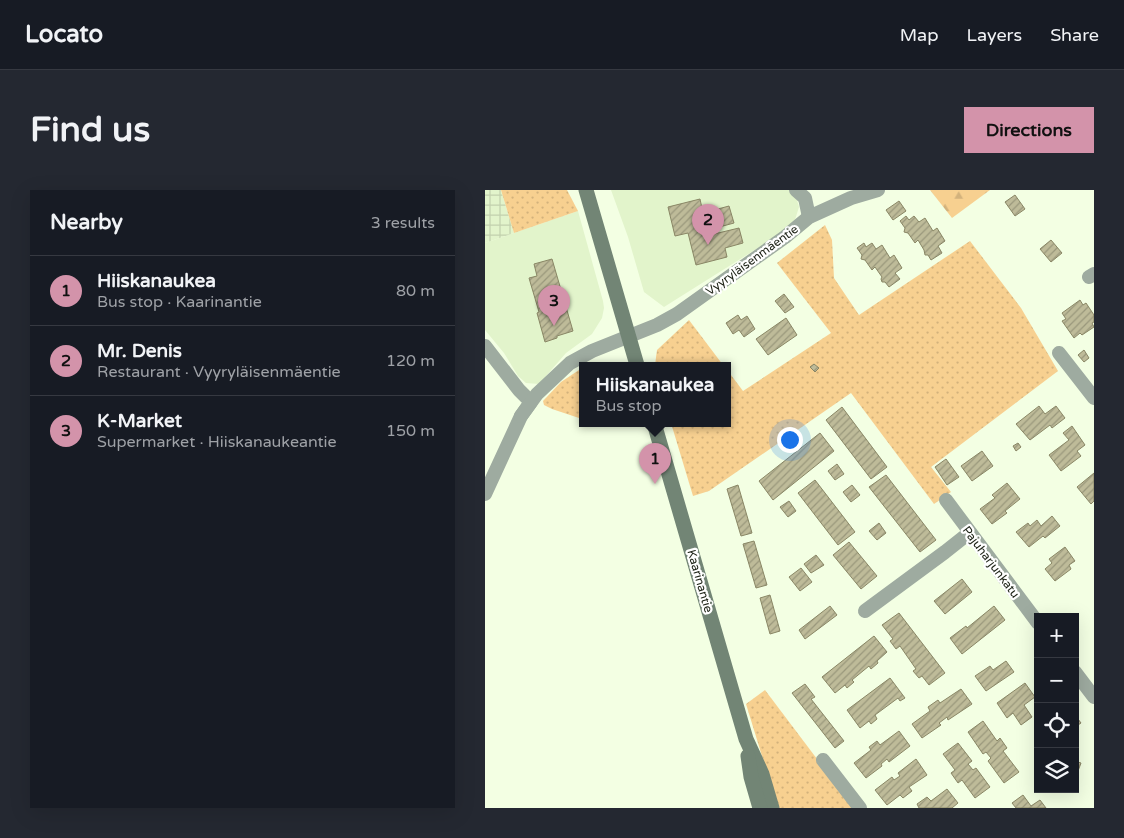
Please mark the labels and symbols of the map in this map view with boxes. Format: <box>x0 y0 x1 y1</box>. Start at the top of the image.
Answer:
pin: 2 <box>692 204 724 245</box>
street label: Vyyryläisenmäentie <box>703 222 801 298</box>
pin: 3 <box>538 285 570 326</box>
your location <box>777 427 803 453</box>
pin: 1 <box>639 443 671 484</box>
street label: Pajuharjunkatu <box>960 523 1022 601</box>
street label: Kaarinantie <box>684 548 716 614</box>

